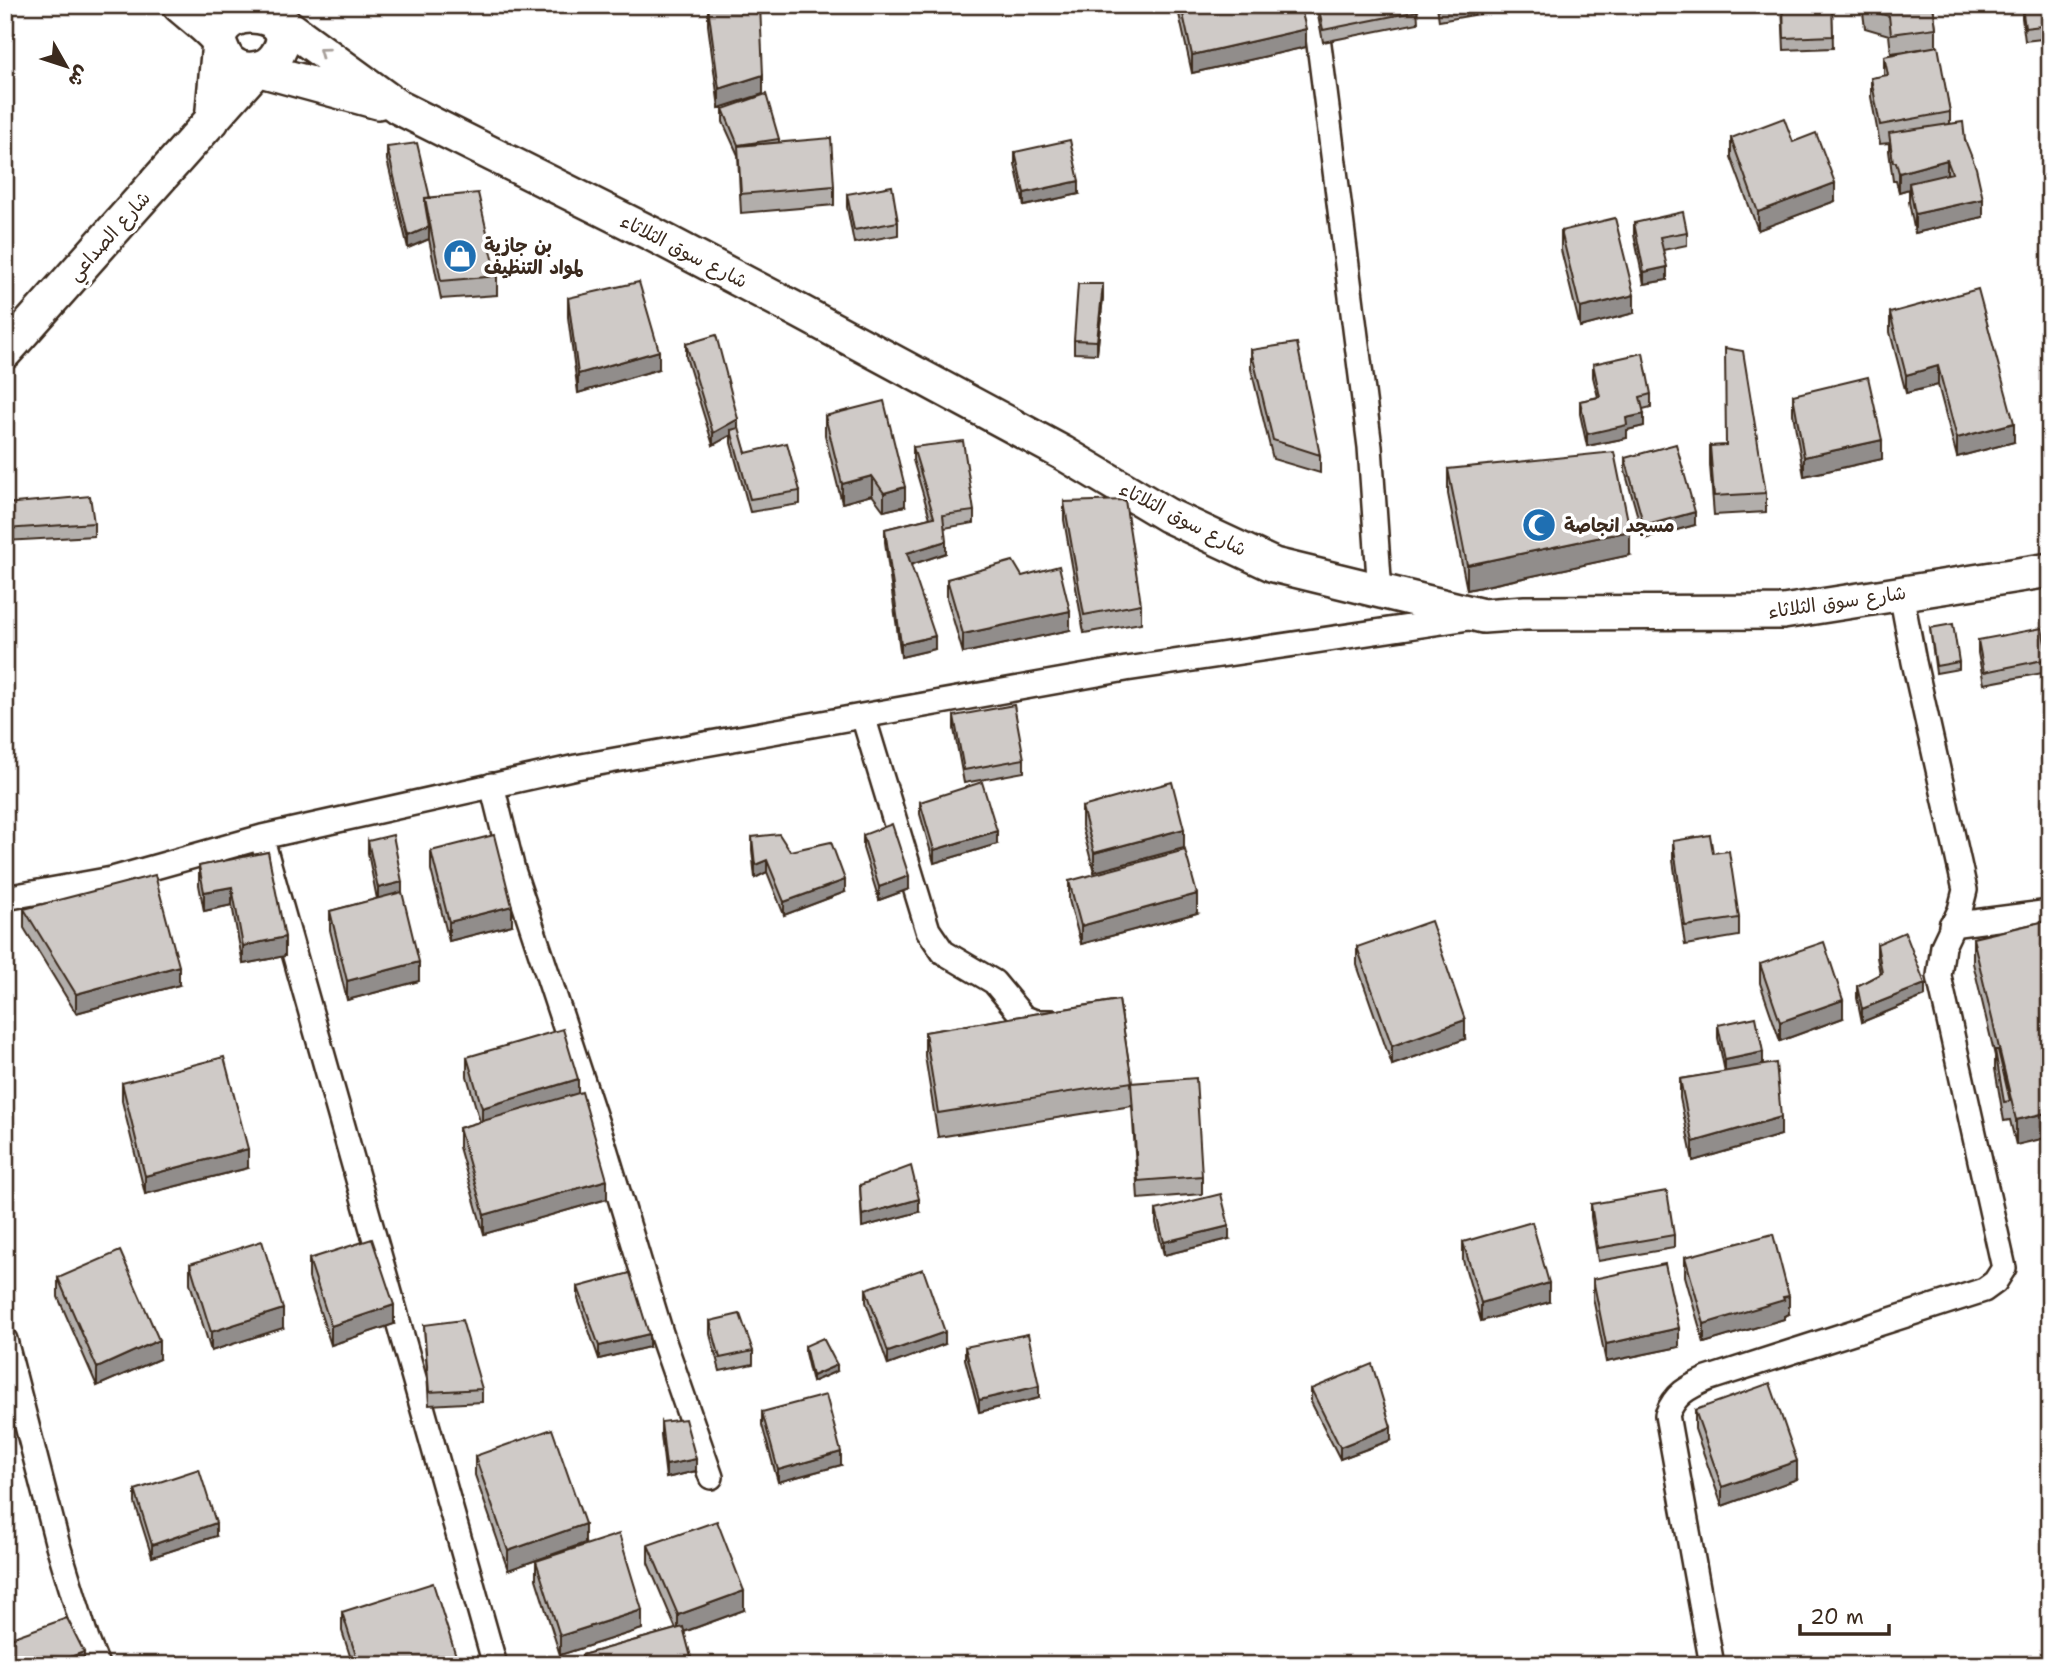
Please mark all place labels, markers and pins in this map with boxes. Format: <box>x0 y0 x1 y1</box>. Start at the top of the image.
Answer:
place label: بن جازية لمواد التنظيف <box>484 233 584 280</box>
shop icon: بن جازية لمواد التنظيف <box>441 237 479 275</box>
mosque icon: مسجد انجاصة <box>1520 506 1558 544</box>
place label: مسجد انجاصة <box>1564 513 1675 538</box>

